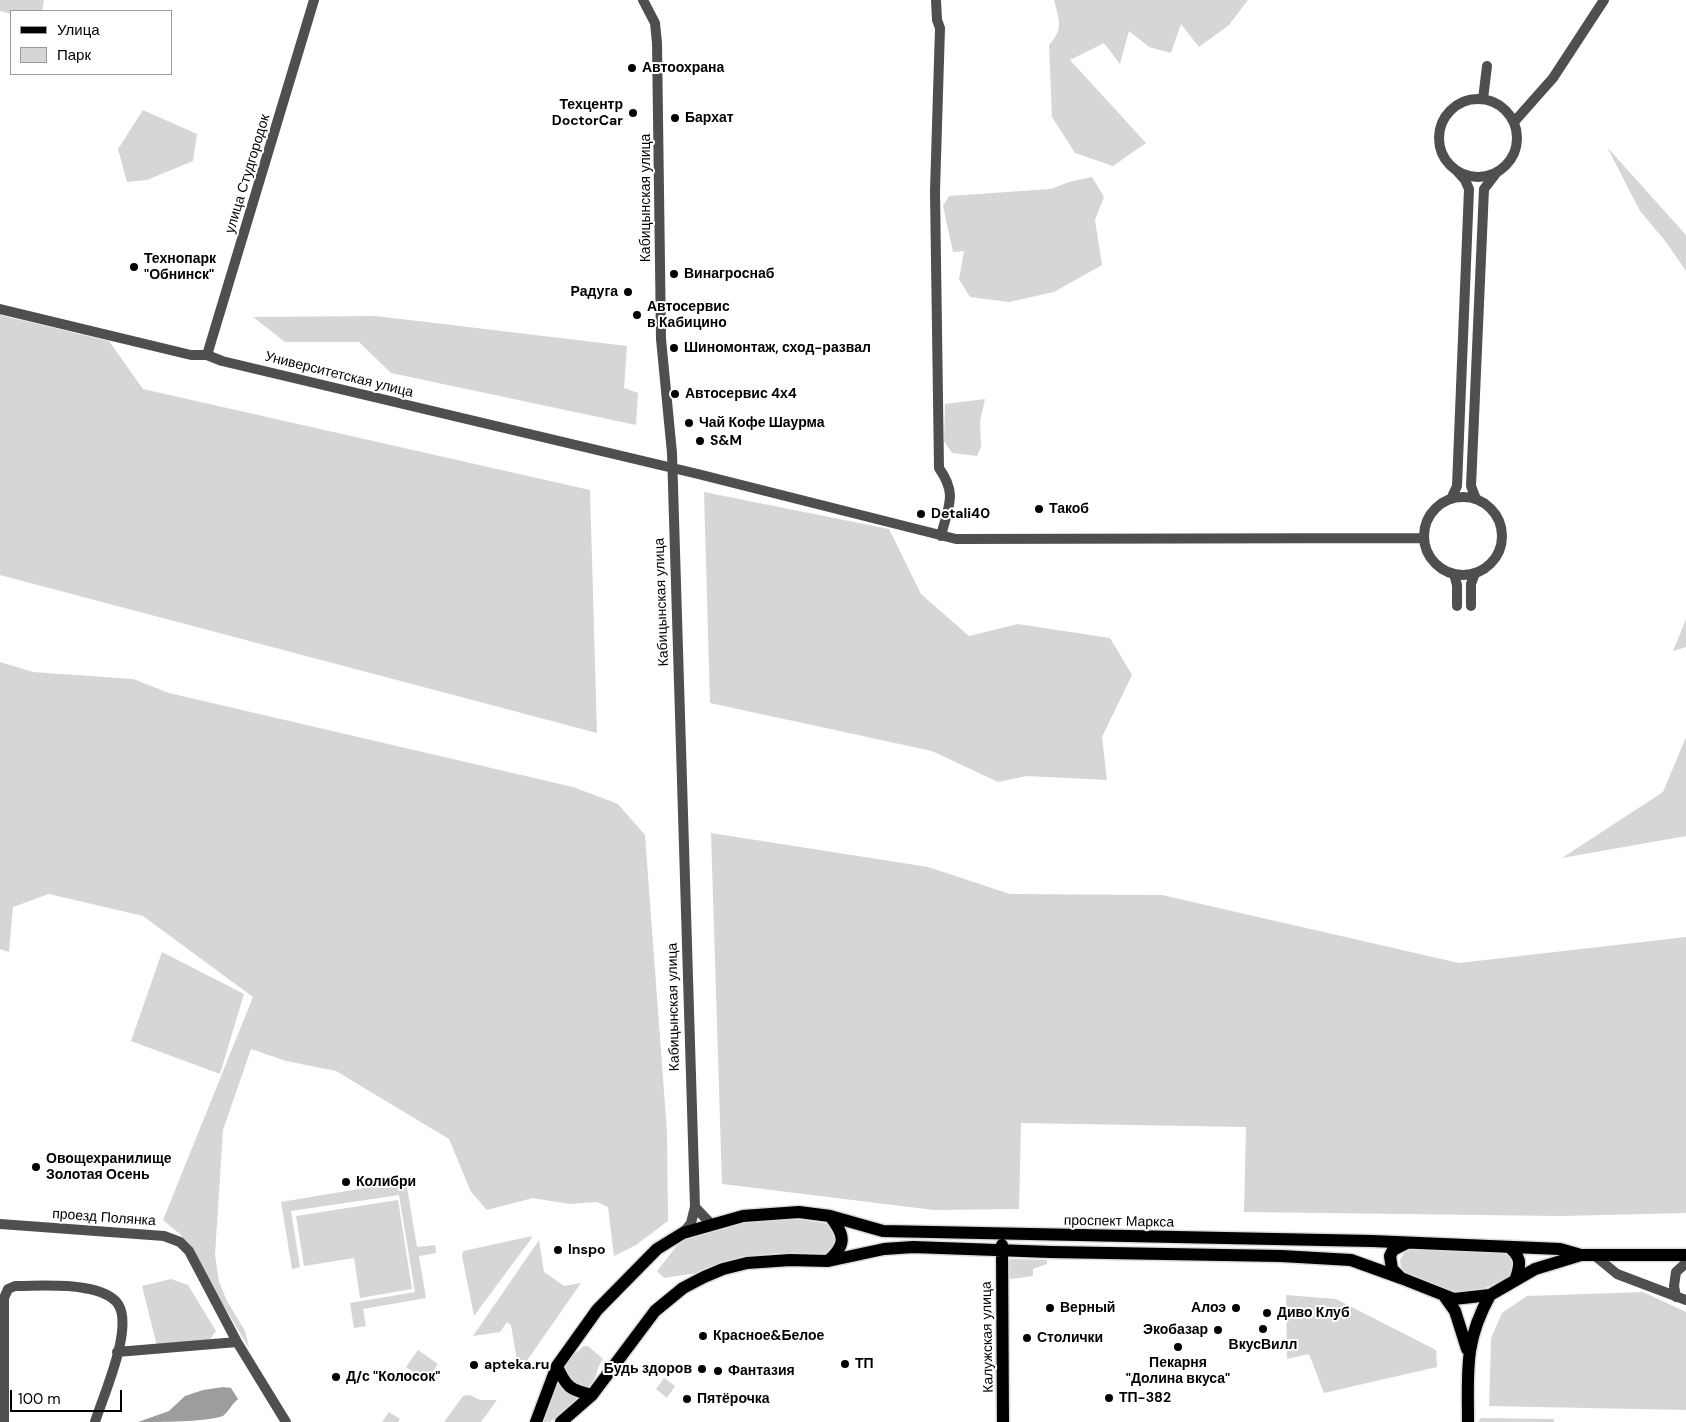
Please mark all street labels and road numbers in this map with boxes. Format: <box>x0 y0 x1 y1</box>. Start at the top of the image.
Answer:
street label: улица Студгородок <box>222 112 274 236</box>
street label: Кабицынская улица <box>638 134 654 262</box>
street label: Университетская улица <box>263 348 415 402</box>
street label: Кабицынская улица <box>651 537 673 667</box>
street label: Кабицынская улица <box>664 943 684 1071</box>
street label: проезд Полянка <box>52 1206 156 1230</box>
street label: проспект Маркса <box>1064 1213 1174 1231</box>
street label: Калужская улица <box>979 1281 997 1393</box>

